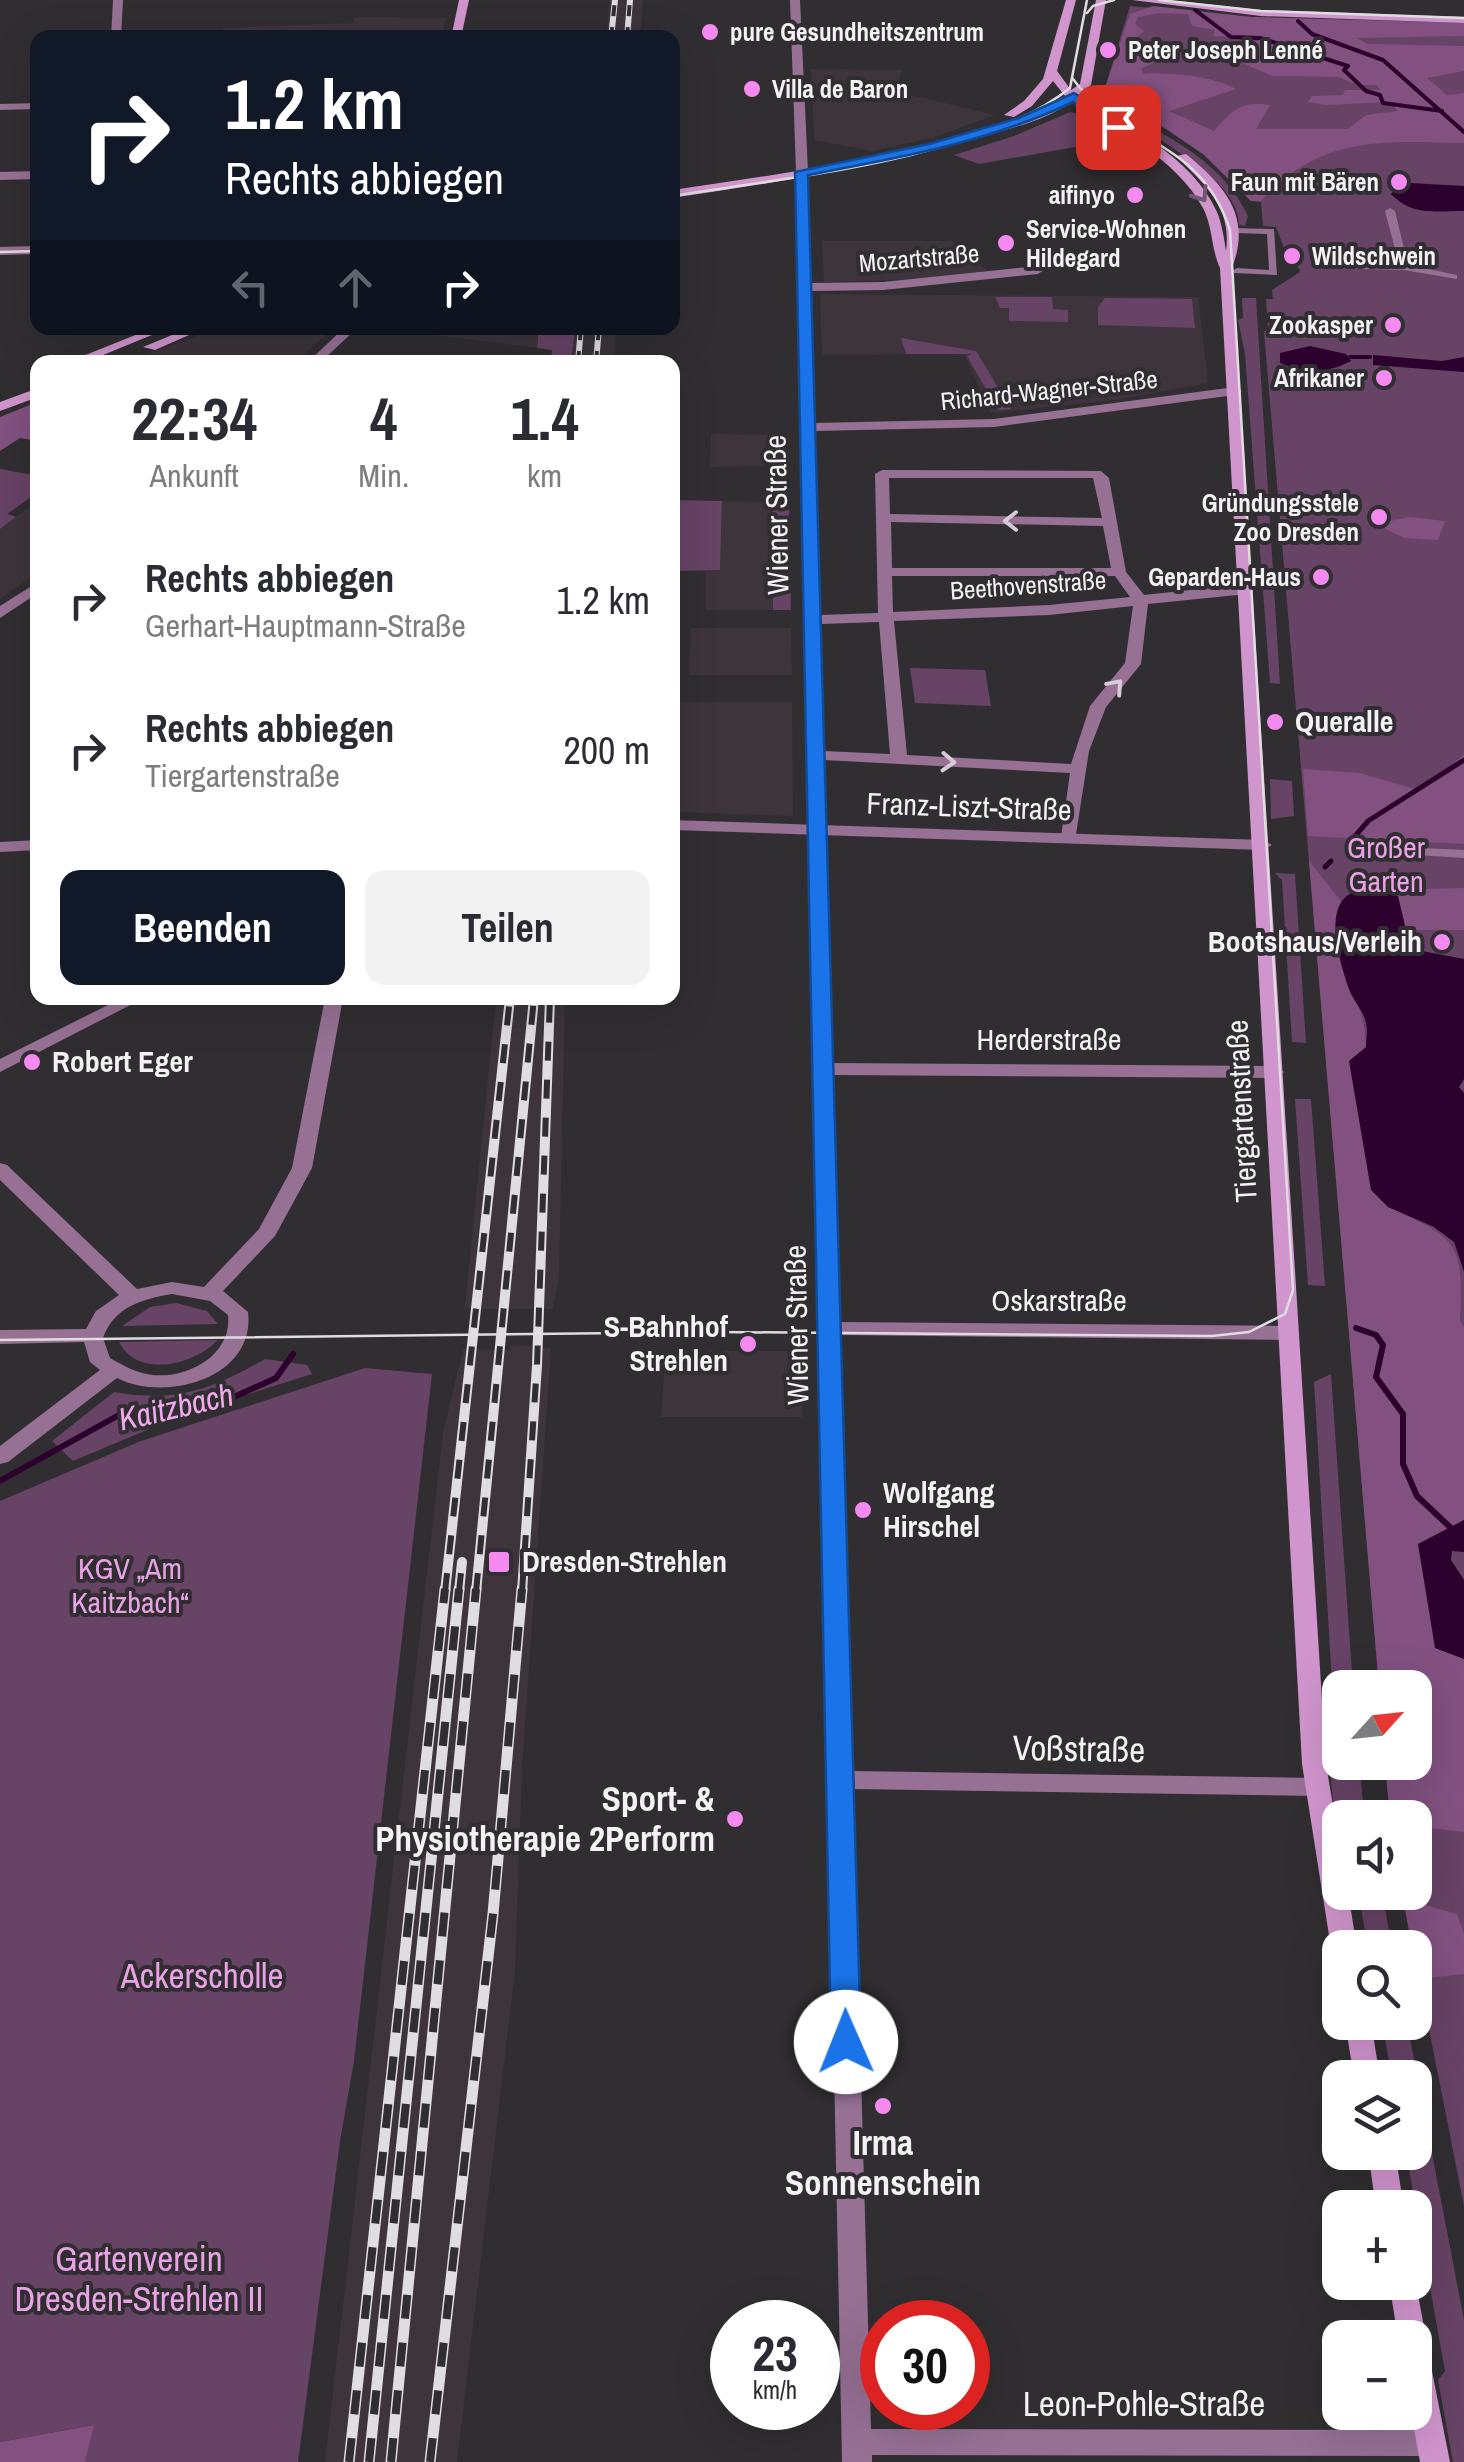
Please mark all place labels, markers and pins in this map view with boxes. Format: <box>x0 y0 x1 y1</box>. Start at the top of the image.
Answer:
place label: pure Gesundheitszentrum <box>730 15 984 49</box>
marker: pure Gesundheitszentrum <box>699 21 721 43</box>
place label: Peter Joseph Lenné <box>1128 33 1323 67</box>
marker: Peter Joseph Lenné <box>1097 39 1119 61</box>
place label: Villa de Baron <box>772 72 908 106</box>
marker: Villa de Baron <box>741 78 763 100</box>
pin <box>1076 85 1161 170</box>
place label: Faun mit Bären <box>1231 165 1379 199</box>
marker: Faun mit Bären <box>1388 171 1410 193</box>
place label: aifinyo <box>1049 178 1115 212</box>
marker: aifinyo <box>1124 184 1146 206</box>
place label: Service-Wohnen Hildegard <box>1026 212 1186 275</box>
marker: Service-Wohnen Hildegard <box>995 232 1017 254</box>
place label: Wildschwein <box>1312 239 1436 273</box>
marker: Wildschwein <box>1281 245 1303 267</box>
place label: Zookasper <box>1269 308 1373 342</box>
marker: Zookasper <box>1382 314 1404 336</box>
place label: Afrikaner <box>1274 361 1364 395</box>
marker: Afrikaner <box>1373 367 1395 389</box>
place label: Gründungsstele Zoo Dresden <box>1202 486 1359 549</box>
marker: Gründungsstele Zoo Dresden <box>1368 506 1390 528</box>
place label: Geparden-Haus <box>1148 560 1301 594</box>
marker: Geparden-Haus <box>1310 566 1332 588</box>
place label: Queralle <box>1295 701 1393 741</box>
marker: Queralle <box>1264 711 1286 733</box>
place label: Bootshaus/Verleih <box>1208 921 1422 961</box>
marker: Bootshaus/Verleih <box>1431 931 1453 953</box>
place label: Robert Eger <box>52 1041 193 1081</box>
marker: Robert Eger <box>21 1051 43 1073</box>
place label: S-Bahnhof Strehlen <box>604 1306 729 1380</box>
marker: S-Bahnhof Strehlen <box>737 1333 759 1355</box>
place label: Wolfgang Hirschel <box>883 1472 995 1546</box>
marker: Wolfgang Hirschel <box>852 1499 874 1521</box>
place label: Dresden-Strehlen <box>522 1541 727 1581</box>
marker: Dresden-Strehlen <box>486 1549 512 1575</box>
place label: Sport- & Physiotherapie 2Perform <box>375 1775 715 1862</box>
marker: Sport- & Physiotherapie 2Perform <box>724 1808 746 1830</box>
marker: Irma Sonnenschein <box>872 2095 894 2117</box>
place label: Irma Sonnenschein <box>785 2119 981 2206</box>

